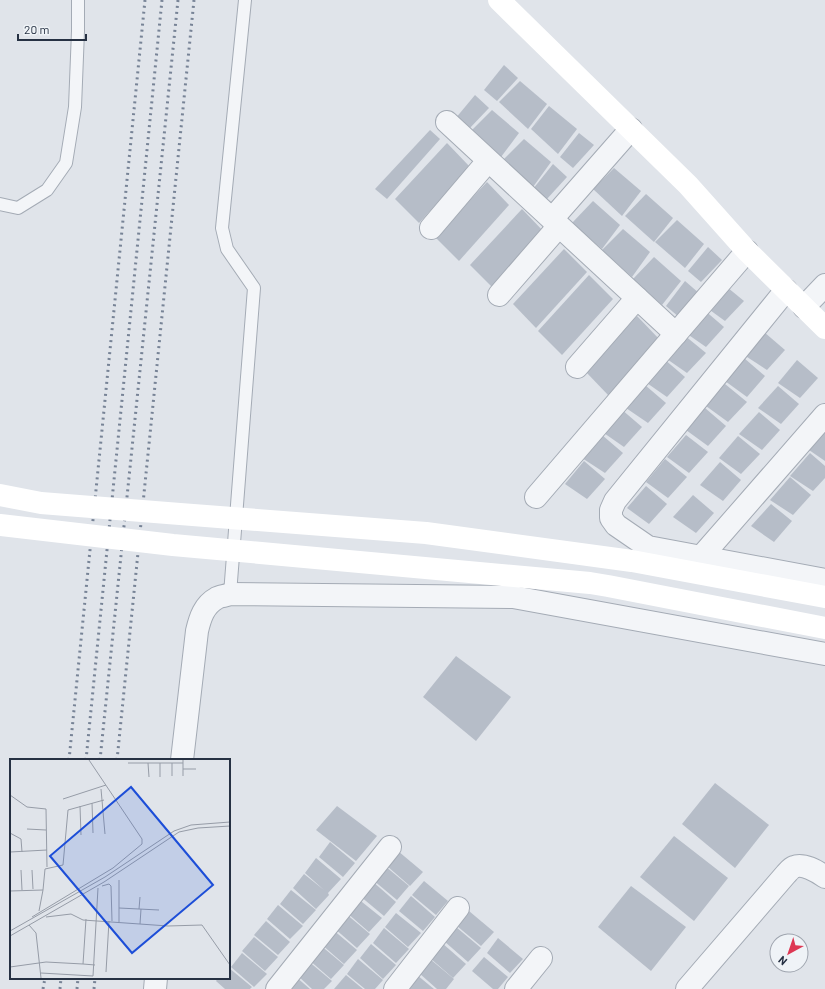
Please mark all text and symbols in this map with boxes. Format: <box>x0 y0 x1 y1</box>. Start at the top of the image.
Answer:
scale bar <box>18 16 86 42</box>
text: 20 m <box>24 22 50 36</box>
inset map <box>10 759 230 979</box>
north arrow <box>769 933 809 973</box>
text: N <box>775 954 789 968</box>

